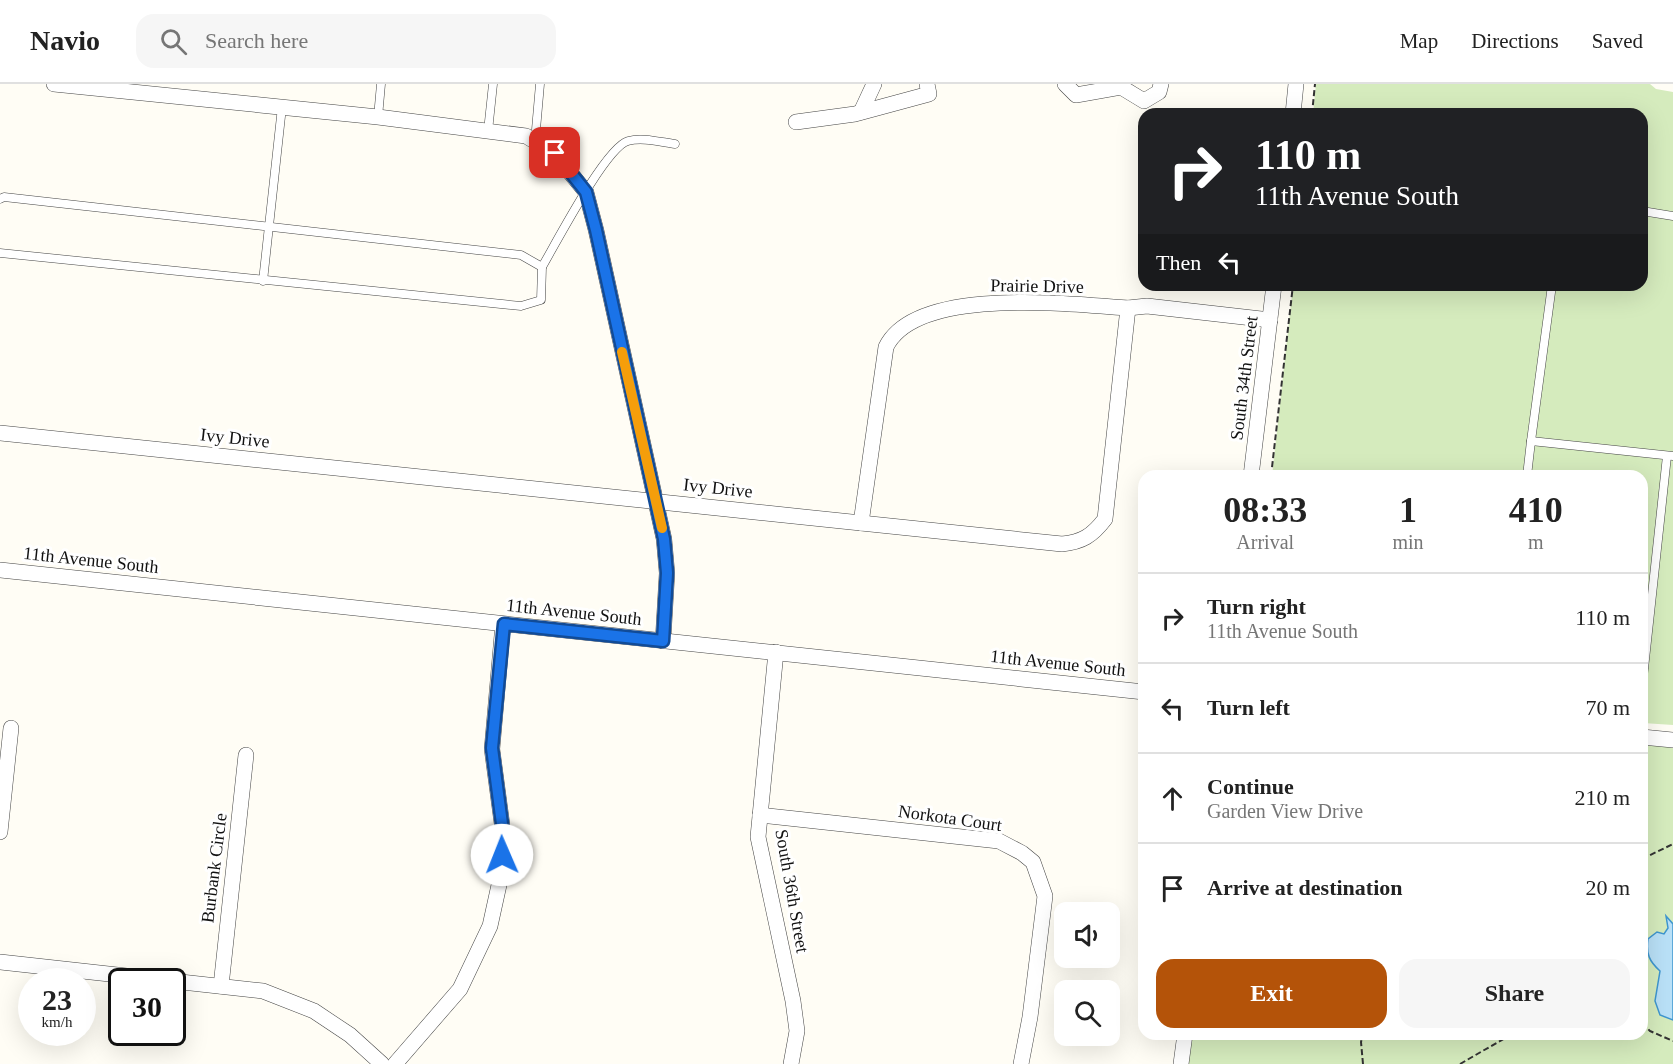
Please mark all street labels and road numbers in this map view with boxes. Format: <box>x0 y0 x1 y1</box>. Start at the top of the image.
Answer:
street label: Prairie Drive <box>990 275 1084 297</box>
street label: South 34th Street <box>1226 315 1262 441</box>
street label: Ivy Drive <box>199 424 271 452</box>
street label: Ivy Drive <box>682 474 754 502</box>
street label: 11th Avenue South <box>22 543 160 577</box>
street label: 11th Avenue South <box>505 595 643 629</box>
street label: 11th Avenue South <box>989 646 1127 680</box>
street label: Norkota Court <box>897 801 1003 835</box>
street label: Burbank Circle <box>197 812 231 924</box>
street label: South 36th Street <box>771 828 813 954</box>

